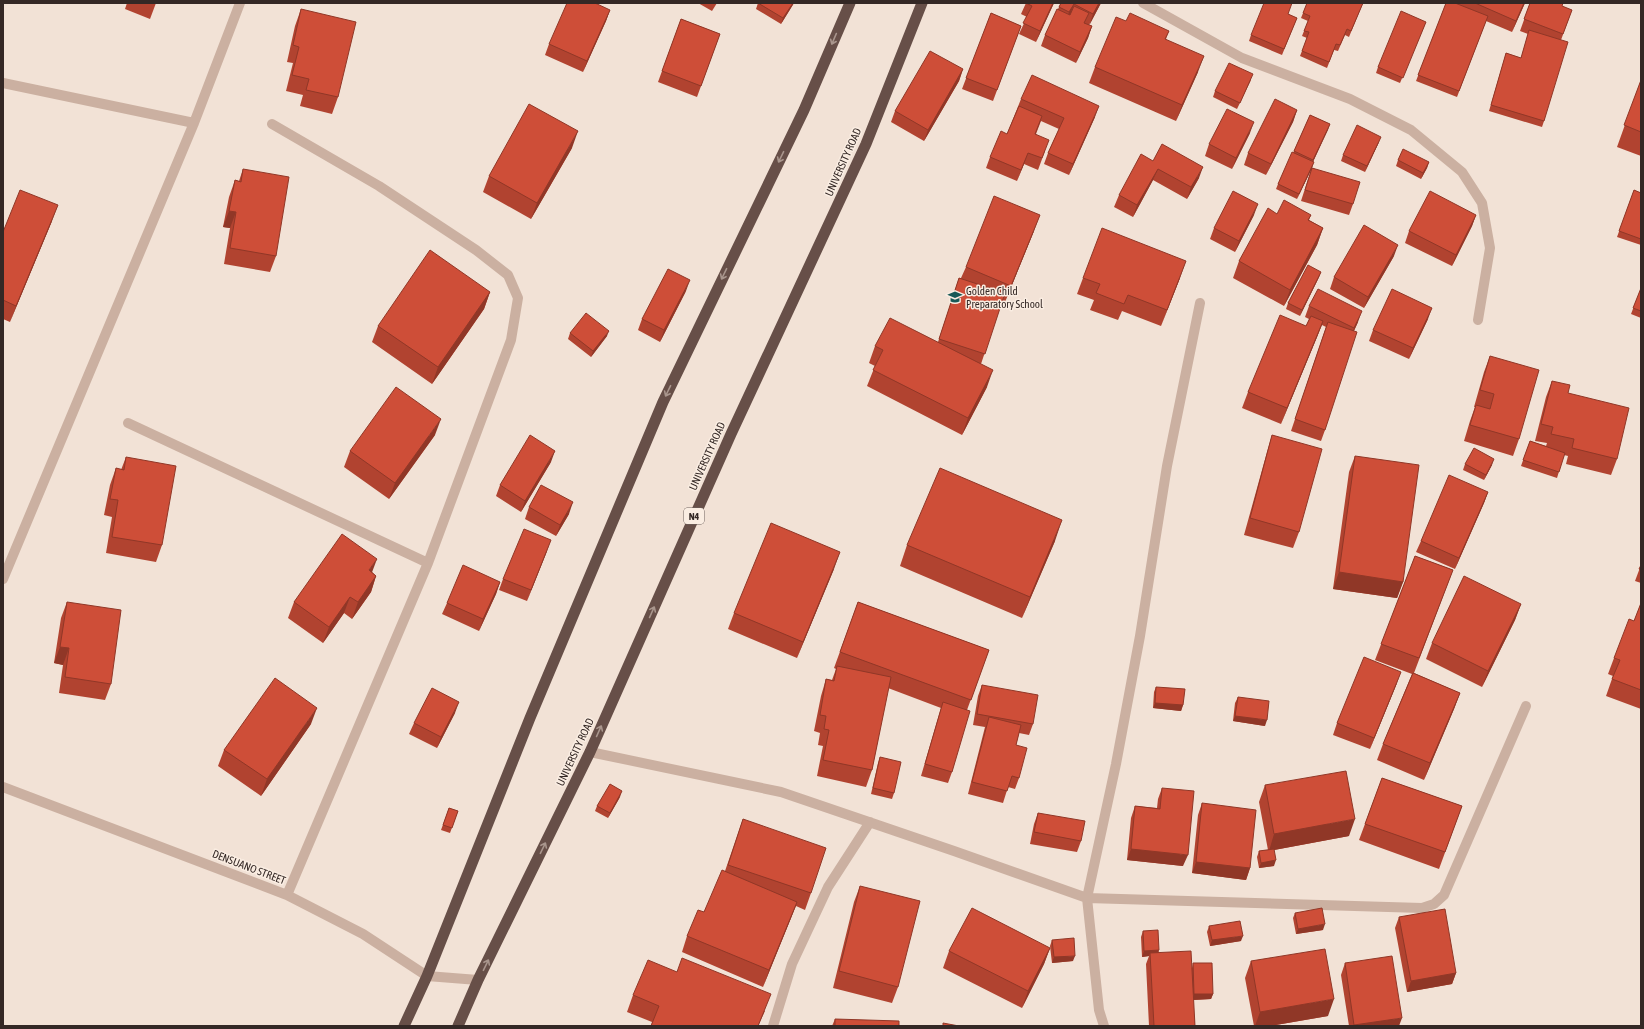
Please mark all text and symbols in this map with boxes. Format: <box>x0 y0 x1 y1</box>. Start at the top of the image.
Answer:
one-way arrow <box>830 32 838 44</box>
street label: UNIVERSITY ROAD <box>823 126 863 198</box>
one-way arrow <box>777 151 784 163</box>
one-way arrow <box>720 268 728 280</box>
place label: Golden Child Preparatory School <box>966 285 1043 310</box>
school or university icon: Golden Child Preparatory School <box>947 289 963 305</box>
one-way arrow <box>664 385 671 397</box>
street label: UNIVERSITY ROAD <box>687 420 727 492</box>
road number: N4 <box>684 508 704 524</box>
one-way arrow <box>649 607 656 619</box>
street label: UNIVERSITY ROAD <box>554 716 596 788</box>
one-way arrow <box>596 725 603 737</box>
one-way arrow <box>540 842 547 854</box>
street label: DENSUANO STREET <box>211 848 287 887</box>
one-way arrow <box>483 959 490 971</box>

